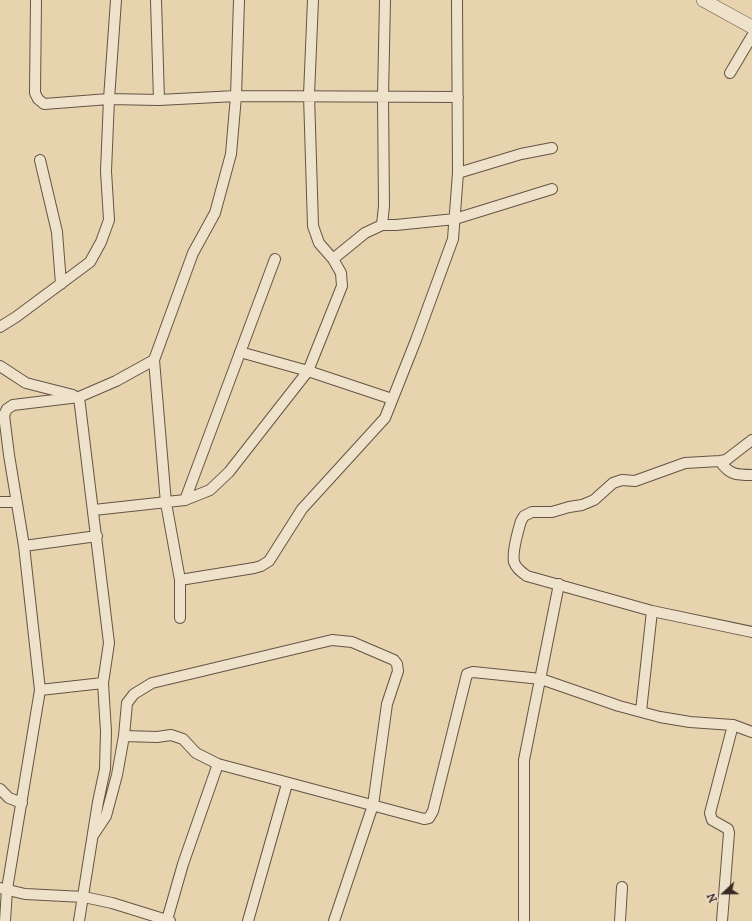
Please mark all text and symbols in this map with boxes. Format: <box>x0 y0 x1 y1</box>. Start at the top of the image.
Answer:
north arrow <box>704 873 744 913</box>
text: N <box>705 891 721 904</box>

